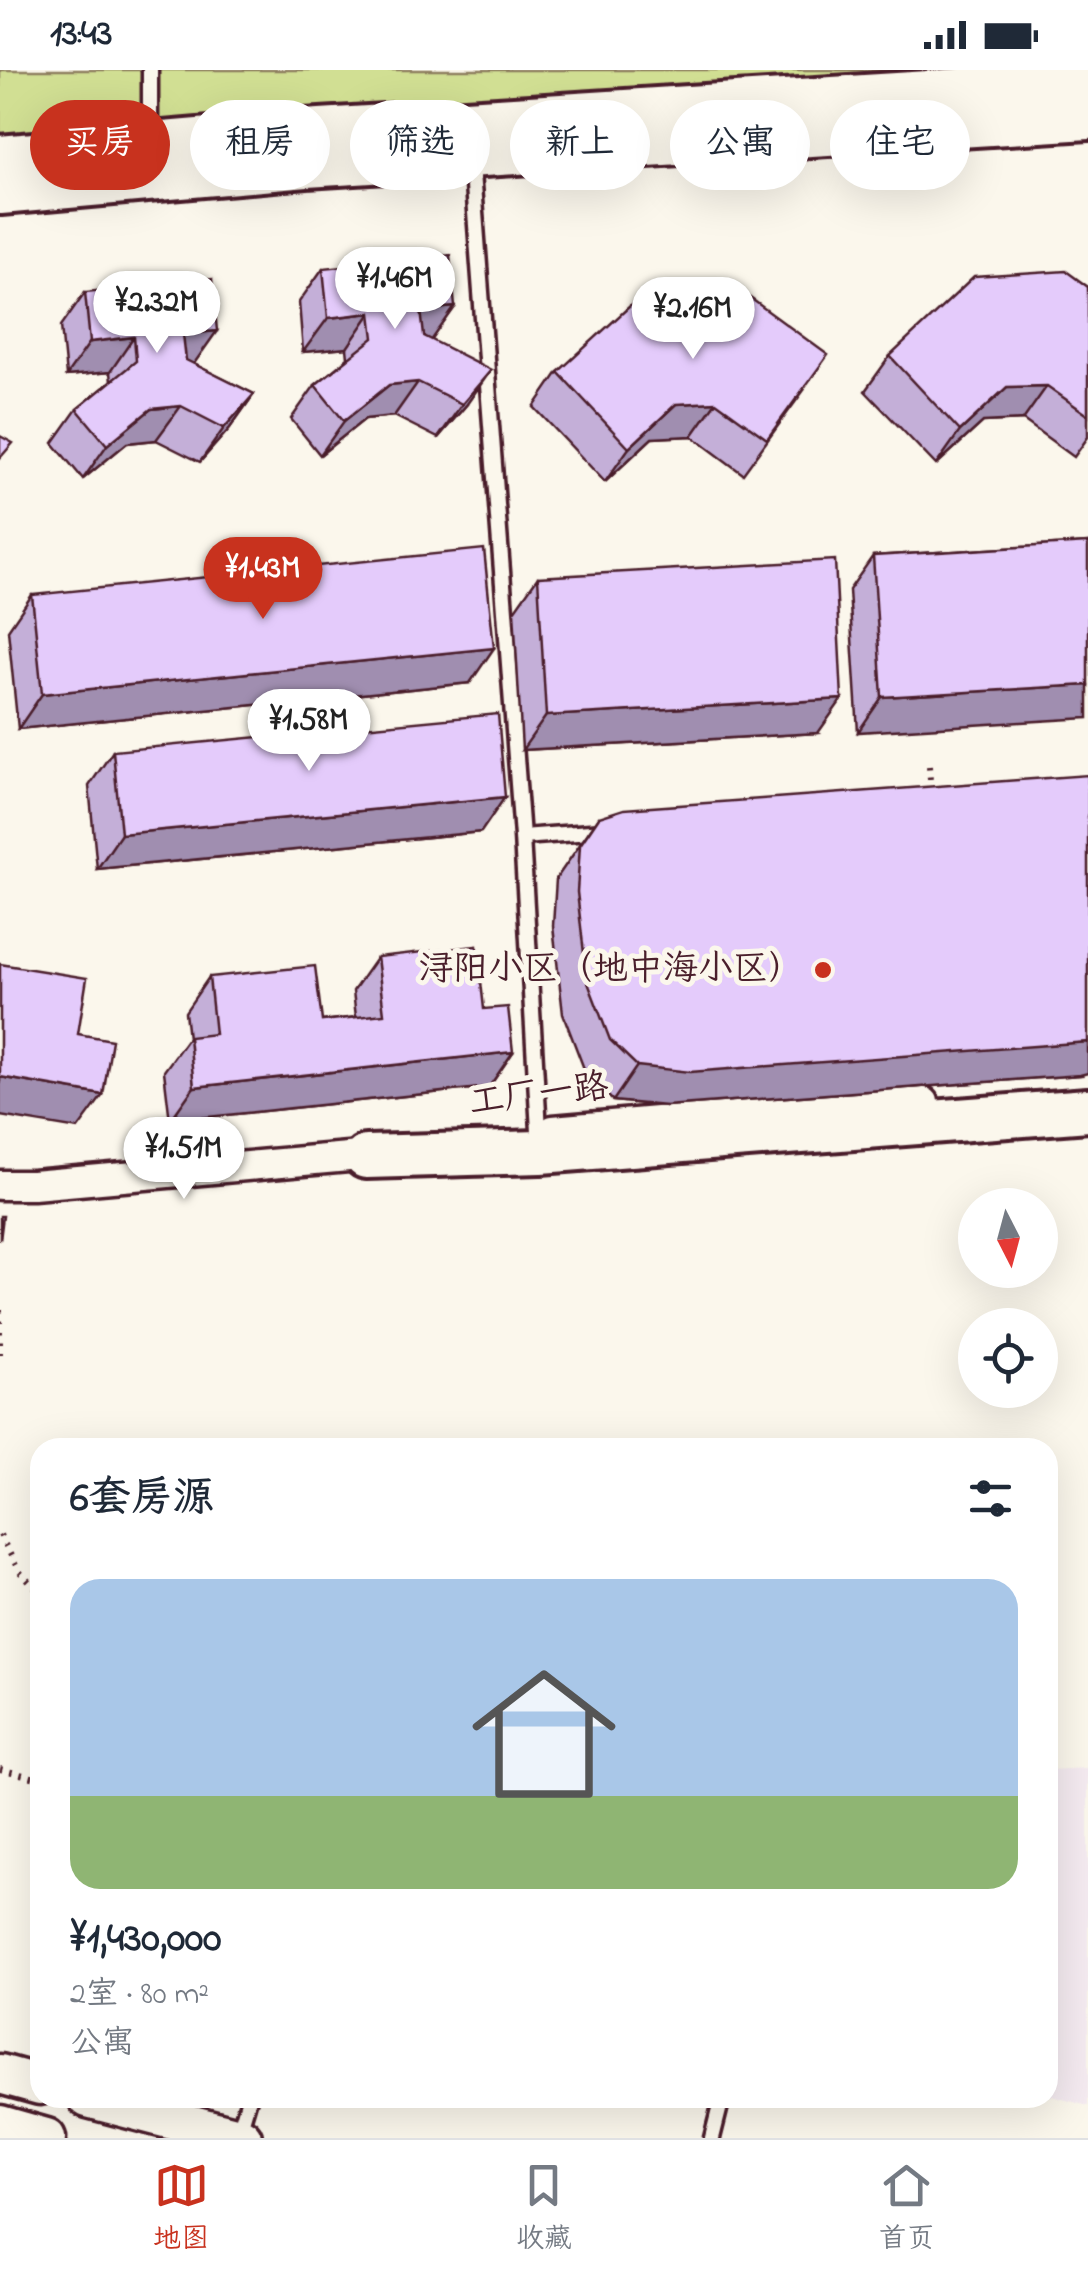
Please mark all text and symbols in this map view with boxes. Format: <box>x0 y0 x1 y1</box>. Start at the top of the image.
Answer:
text: 13:43 <box>50 7 112 63</box>
chip: 买房 <box>30 100 170 190</box>
chip: 租房 <box>190 100 330 190</box>
chip: 筛选 <box>350 100 490 190</box>
chip: 新上 <box>510 100 650 190</box>
chip: 公寓 <box>670 100 810 190</box>
chip: 住宅 <box>830 100 970 190</box>
pin: ¥1.46M <box>314 247 476 332</box>
text: ¥1.46M <box>357 256 433 303</box>
pin: ¥2.32M <box>76 271 238 356</box>
pin: ¥2.16M <box>612 277 774 362</box>
text: ¥2.32M <box>115 280 199 327</box>
text: ¥2.16M <box>654 286 732 333</box>
pin: ¥1.43M <box>182 537 344 622</box>
text: ¥1.43M <box>225 546 301 593</box>
pin: ¥1.58M <box>228 689 390 774</box>
text: ¥1.58M <box>270 698 348 745</box>
place label: 浔阳小区（地中海小区） <box>418 945 803 996</box>
marker: 浔阳小区（地中海小区） <box>812 959 834 981</box>
street label: 工厂一路 <box>466 1062 612 1130</box>
pin: ¥1.51M <box>103 1117 265 1202</box>
text: ¥1.51M <box>145 1126 223 1173</box>
north arrow <box>958 1188 1058 1288</box>
map controls <box>958 1188 1058 1408</box>
button: locate <box>958 1308 1058 1408</box>
text: 6套房源 <box>70 1469 214 1530</box>
icon: filters <box>963 1471 1018 1526</box>
icon: home <box>454 1644 634 1824</box>
text: ¥1,430,000 <box>70 1909 221 1970</box>
text: 2室 · 80 m² <box>70 1972 209 2019</box>
text: 公寓 <box>70 2021 134 2068</box>
tab: 地图 <box>153 2158 209 2261</box>
tab: 收藏 <box>516 2158 572 2261</box>
tab: 首页 <box>879 2158 935 2261</box>

